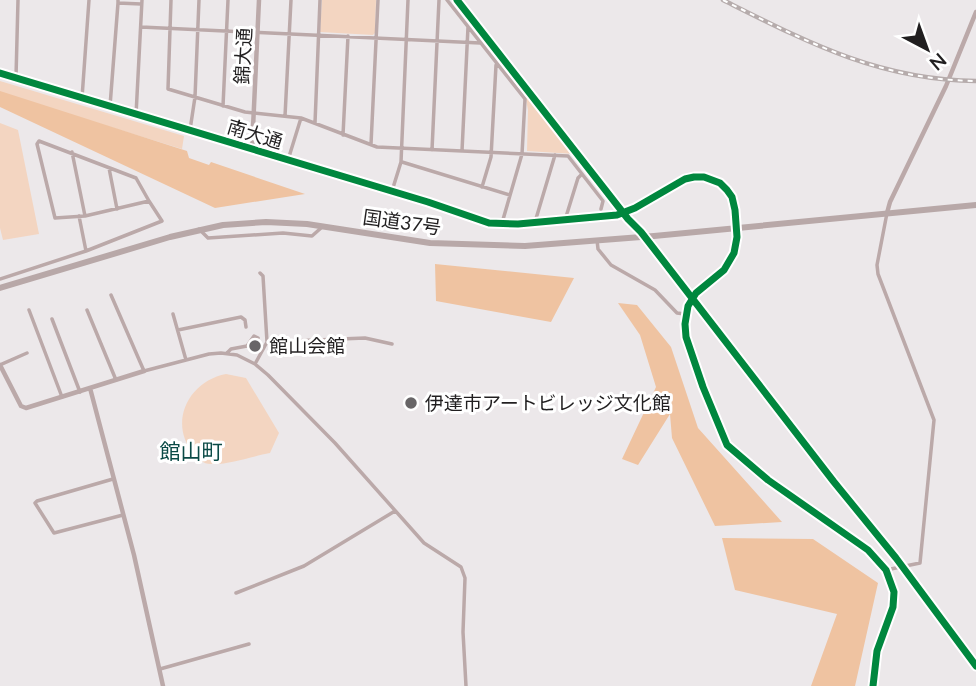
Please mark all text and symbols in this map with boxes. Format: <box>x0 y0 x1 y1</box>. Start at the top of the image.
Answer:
north arrow <box>892 14 962 84</box>
street label: 錦大通 <box>230 27 255 85</box>
text: N <box>925 49 952 76</box>
street label: 南大通 <box>225 114 286 153</box>
street label: 国道37号 <box>361 205 443 238</box>
place label: 館山会館 <box>269 334 345 357</box>
marker: 館山会館 <box>247 338 263 354</box>
place label: 伊達市アートビレッジ文化館 <box>425 391 671 414</box>
marker: 伊達市アートビレッジ文化館 <box>403 395 419 411</box>
district label: 館山町 <box>160 438 223 463</box>

